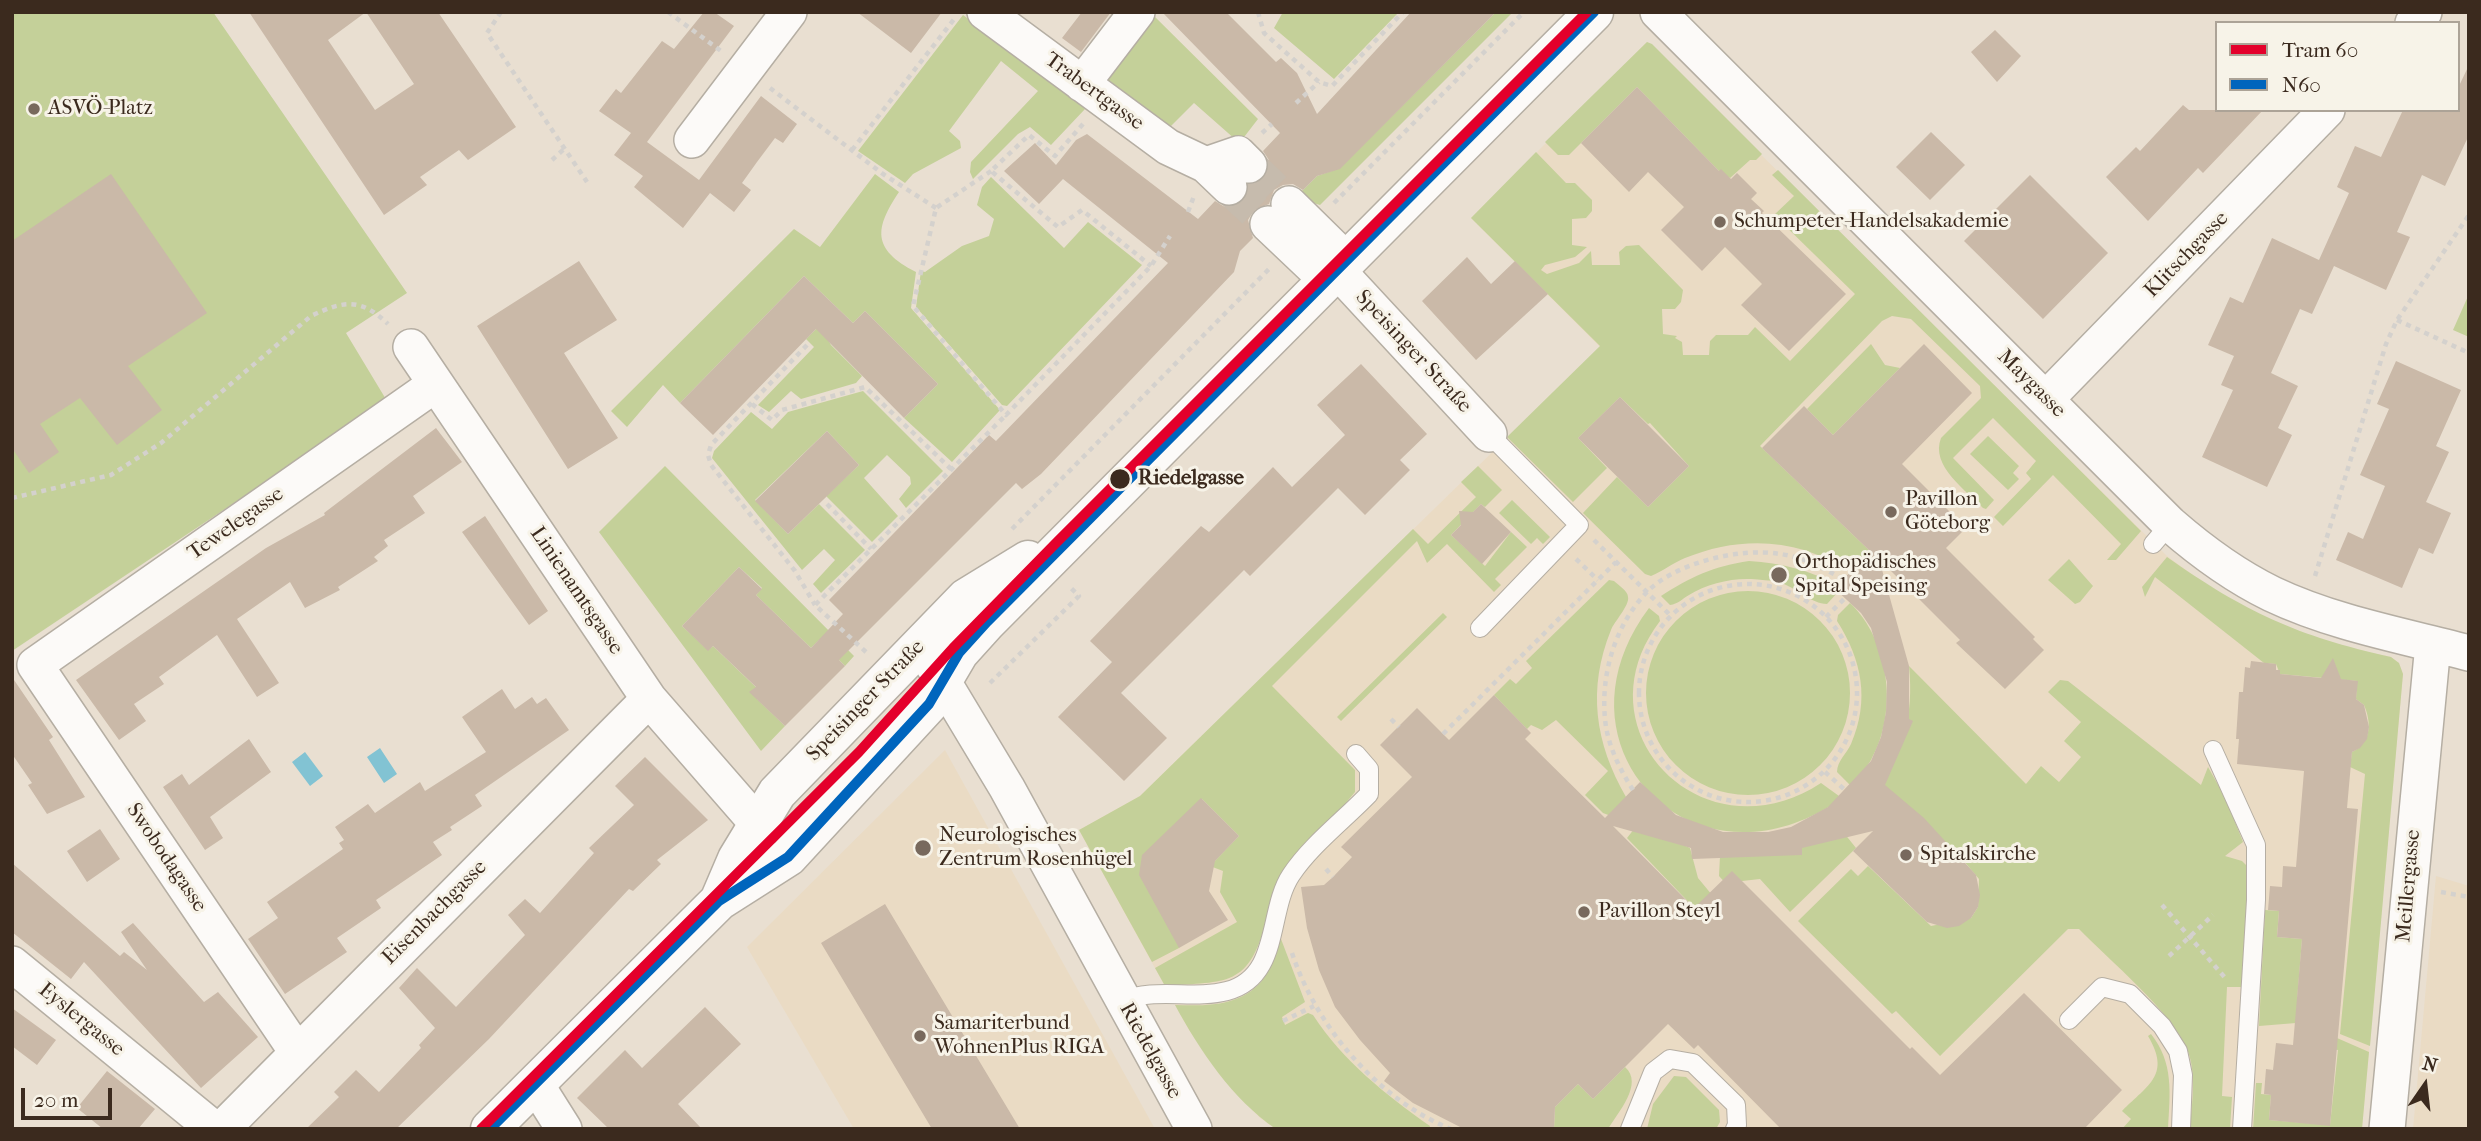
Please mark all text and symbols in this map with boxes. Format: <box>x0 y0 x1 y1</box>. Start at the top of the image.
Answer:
legend <box>2215 21 2460 112</box>
text: Tram 60 <box>2282 38 2358 62</box>
street label: Trabertgasse <box>1040 48 1148 136</box>
text: N60 <box>2282 73 2321 97</box>
place label: ASVÖ-Platz <box>48 96 153 122</box>
marker: ASVÖ-Platz <box>26 101 42 117</box>
street label: Klitschgasse <box>2140 207 2234 303</box>
place label: Schumpeter-Handelsakademie <box>1734 209 2009 235</box>
marker: Schumpeter-Handelsakademie <box>1712 214 1728 230</box>
street label: Speisinger Straße <box>1350 285 1476 419</box>
street label: Maygasse <box>1992 345 2070 423</box>
place label: Riedelgasse <box>1138 466 1244 492</box>
marker: Riedelgasse <box>1108 467 1132 491</box>
street label: Tewelegasse <box>183 482 289 566</box>
place label: Pavillon Göteborg <box>1905 487 1990 537</box>
marker: Pavillon Göteborg <box>1883 504 1899 520</box>
street label: Linienamtsgasse <box>524 522 628 660</box>
place label: Orthopädisches Spital Speising <box>1795 550 1936 600</box>
marker: Orthopädisches Spital Speising <box>1769 565 1789 585</box>
street label: Speisinger Straße <box>802 635 930 767</box>
street label: Swobodagasse <box>120 799 212 917</box>
place label: Neurologisches Zentrum Rosenhügel <box>939 823 1133 873</box>
street label: Meillergasse <box>2392 829 2426 943</box>
marker: Neurologisches Zentrum Rosenhügel <box>913 838 933 858</box>
place label: Spitalskirche <box>1920 842 2036 868</box>
marker: Spitalskirche <box>1898 847 1914 863</box>
street label: Eisenbachgasse <box>377 855 493 971</box>
place label: Pavillon Steyl <box>1598 899 1721 925</box>
marker: Pavillon Steyl <box>1576 904 1592 920</box>
street label: Eyslergasse <box>33 978 129 1062</box>
street label: Riedelgasse <box>1113 999 1187 1103</box>
place label: Samariterbund WohnenPlus RIGA <box>934 1011 1104 1061</box>
marker: Samariterbund WohnenPlus RIGA <box>912 1028 928 1044</box>
north arrow <box>2390 1050 2460 1120</box>
text: N <box>2420 1052 2440 1077</box>
scale bar <box>24 1074 116 1118</box>
text: 20 m <box>34 1088 78 1112</box>

